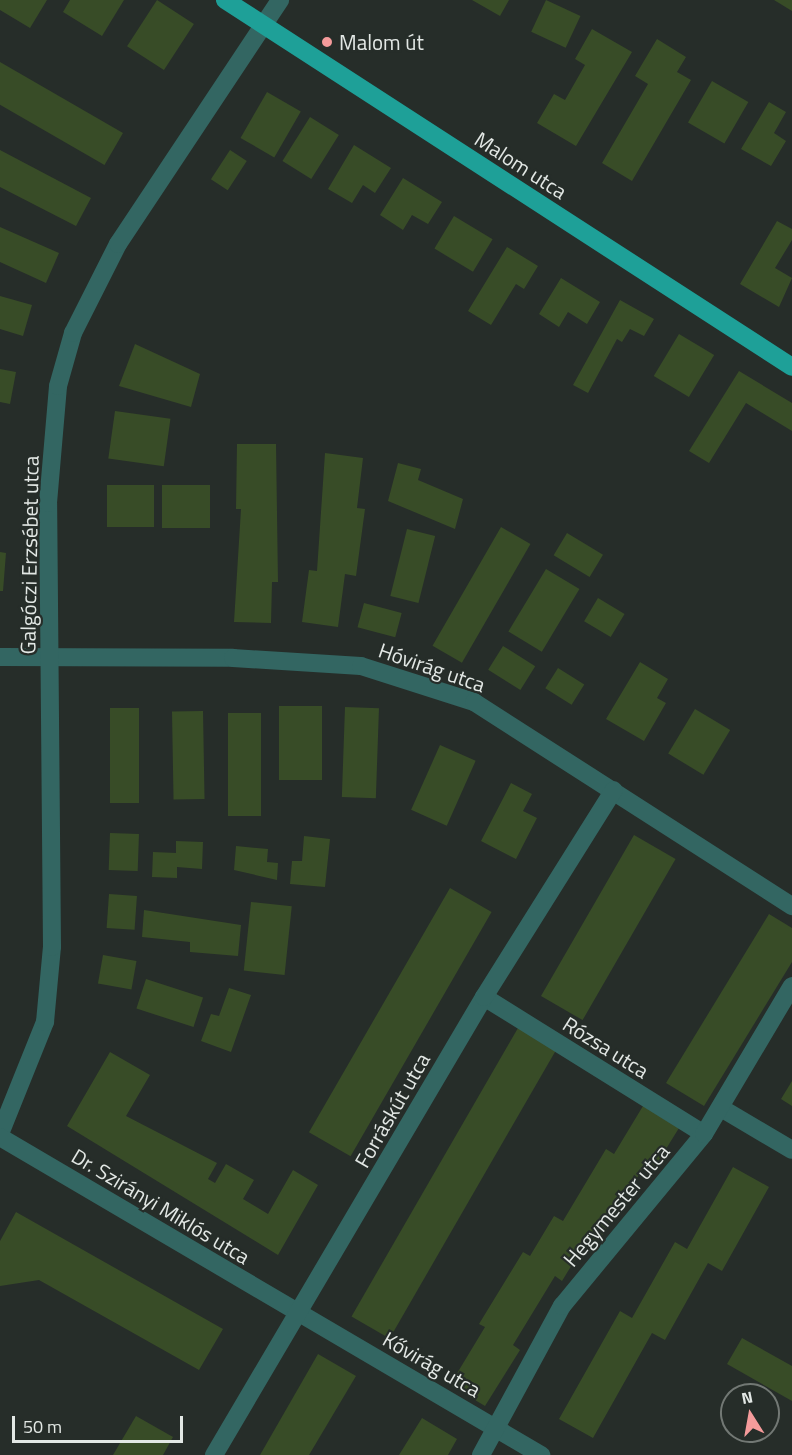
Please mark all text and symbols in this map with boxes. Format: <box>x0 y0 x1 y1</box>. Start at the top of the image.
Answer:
place label: Malom út <box>339 29 424 55</box>
marker: Malom út <box>320 35 334 49</box>
street label: Malom utca <box>470 126 572 204</box>
street label: Galgóczi Erzsébet utca <box>15 455 43 655</box>
street label: Hóvirág utca <box>375 637 489 697</box>
street label: Rózsa utca <box>558 1011 654 1083</box>
street label: Forráskút utca <box>349 1048 435 1172</box>
street label: Hegymester utca <box>558 1139 674 1271</box>
street label: Dr. Szirányi Miklós utca <box>67 1143 255 1269</box>
street label: Kővirág utca <box>379 1326 485 1402</box>
north arrow <box>720 1383 780 1443</box>
text: N <box>739 1384 755 1410</box>
scale bar <box>15 1404 186 1442</box>
text: 50 m <box>23 1413 62 1440</box>

